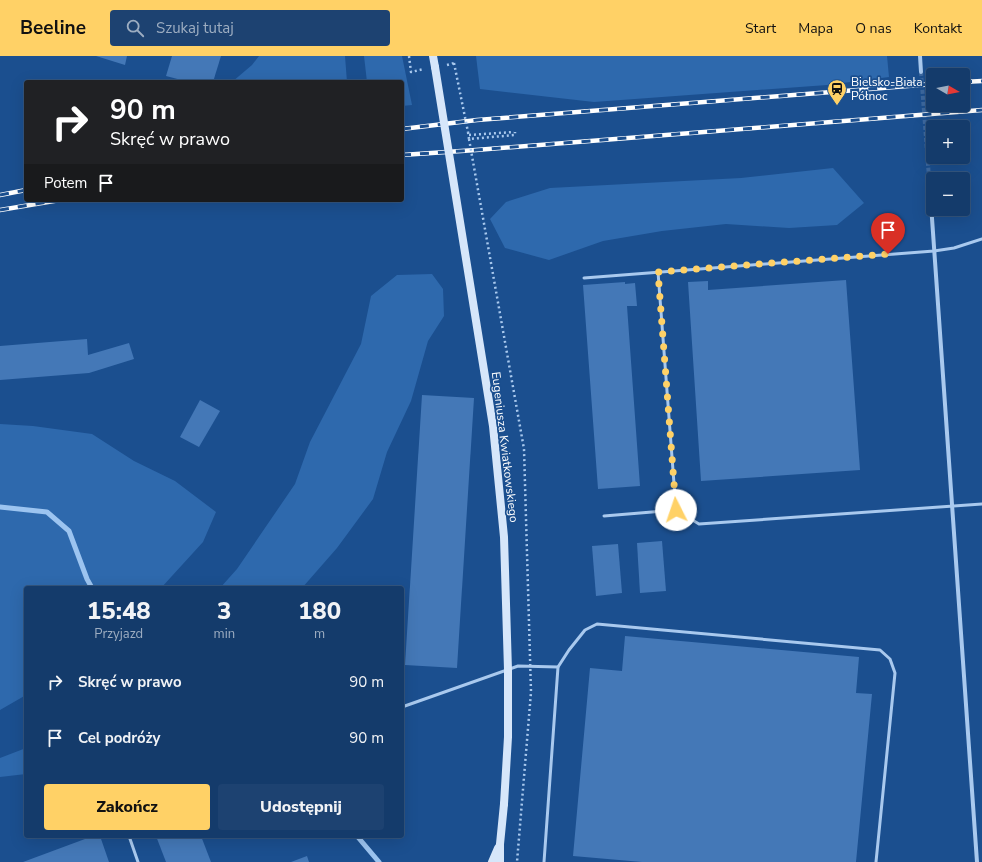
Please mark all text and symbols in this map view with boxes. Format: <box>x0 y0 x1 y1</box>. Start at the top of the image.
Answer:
search box <box>110 10 390 46</box>
text: Beeline <box>20 15 86 41</box>
icon: search <box>124 17 146 39</box>
text: Szukaj tutaj <box>156 18 234 38</box>
text: Start <box>745 19 776 38</box>
text: Mapa <box>798 19 833 38</box>
text: O nas <box>855 19 892 38</box>
text: Kontakt <box>914 19 962 38</box>
north arrow <box>926 68 970 112</box>
map controls <box>926 68 970 216</box>
place label: Bielsko-Biała Północ <box>851 74 923 104</box>
station icon: Bielsko-Biała Północ <box>826 78 848 106</box>
text: 90 m <box>110 91 176 129</box>
icon: right <box>44 96 96 148</box>
button: + <box>926 120 970 164</box>
text: Skręć w prawo <box>110 127 230 151</box>
icon: arrive <box>95 172 117 194</box>
button: − <box>926 172 970 216</box>
text: Potem <box>44 173 87 193</box>
pin <box>871 213 905 254</box>
icon: arrive <box>877 219 899 241</box>
street label: Eugeniusza Kwiatkowskiego <box>488 371 522 524</box>
position arrow <box>655 489 697 531</box>
text: 15:48 <box>87 595 151 627</box>
text: 3 <box>217 595 232 627</box>
text: 180 <box>298 595 341 627</box>
text: Przyjazd <box>94 625 143 643</box>
text: min <box>214 625 235 643</box>
text: m <box>314 625 325 643</box>
icon: right <box>44 671 66 693</box>
text: Skręć w prawo <box>78 672 182 692</box>
text: 90 m <box>349 672 384 692</box>
icon: arrive <box>44 727 66 749</box>
text: Cel podróży <box>78 728 160 748</box>
text: 90 m <box>349 728 384 748</box>
button: Zakończ <box>44 784 210 830</box>
button: Udostępnij <box>218 784 384 830</box>

